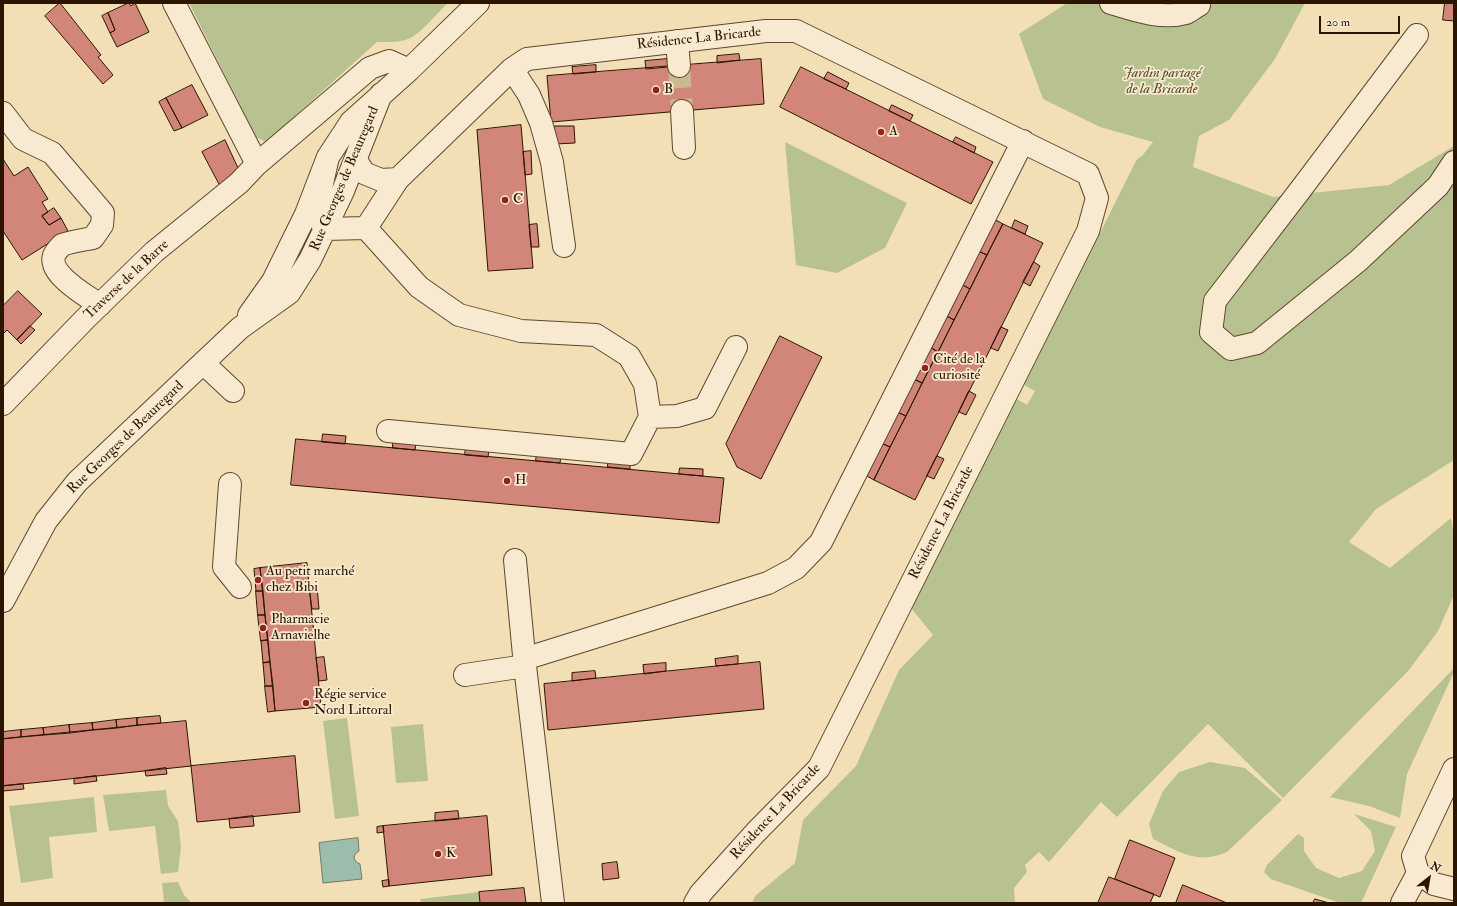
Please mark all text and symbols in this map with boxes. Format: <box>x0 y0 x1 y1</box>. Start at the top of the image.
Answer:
scale bar <box>1321 8 1402 34</box>
text: 20 m <box>1326 15 1350 30</box>
street label: Résidence La Bricarde <box>636 24 762 54</box>
park label: Jardin partagé de la Bricarde <box>1123 66 1201 98</box>
place label: B <box>664 82 673 98</box>
marker: B <box>651 85 661 95</box>
street label: Rue Georges de Beauregard <box>307 104 383 254</box>
place label: A <box>889 124 898 140</box>
marker: A <box>876 127 886 137</box>
place label: C <box>513 192 523 208</box>
marker: C <box>500 195 510 205</box>
street label: Traverse de la Barre <box>81 237 173 323</box>
place label: Cité de la curiosité <box>933 352 985 384</box>
marker: Cité de la curiosité <box>920 363 930 373</box>
street label: Rue Georges de Beauregard <box>64 378 188 498</box>
street label: Résidence La Bricarde <box>906 464 978 582</box>
place label: H <box>515 473 526 489</box>
marker: H <box>502 476 512 486</box>
place label: Au petit marché chez Bibi <box>266 564 354 596</box>
marker: Au petit marché chez Bibi <box>253 575 263 585</box>
place label: Pharmacie Arnavielhe <box>271 612 330 644</box>
marker: Pharmacie Arnavielhe <box>258 623 268 633</box>
place label: Régie service Nord Littoral <box>314 687 392 720</box>
marker: Régie service Nord Littoral <box>301 698 311 708</box>
street label: Résidence La Bricarde <box>727 761 825 863</box>
place label: K <box>446 846 456 862</box>
marker: K <box>433 849 443 859</box>
north arrow <box>1409 858 1449 898</box>
text: N <box>1428 859 1443 875</box>

